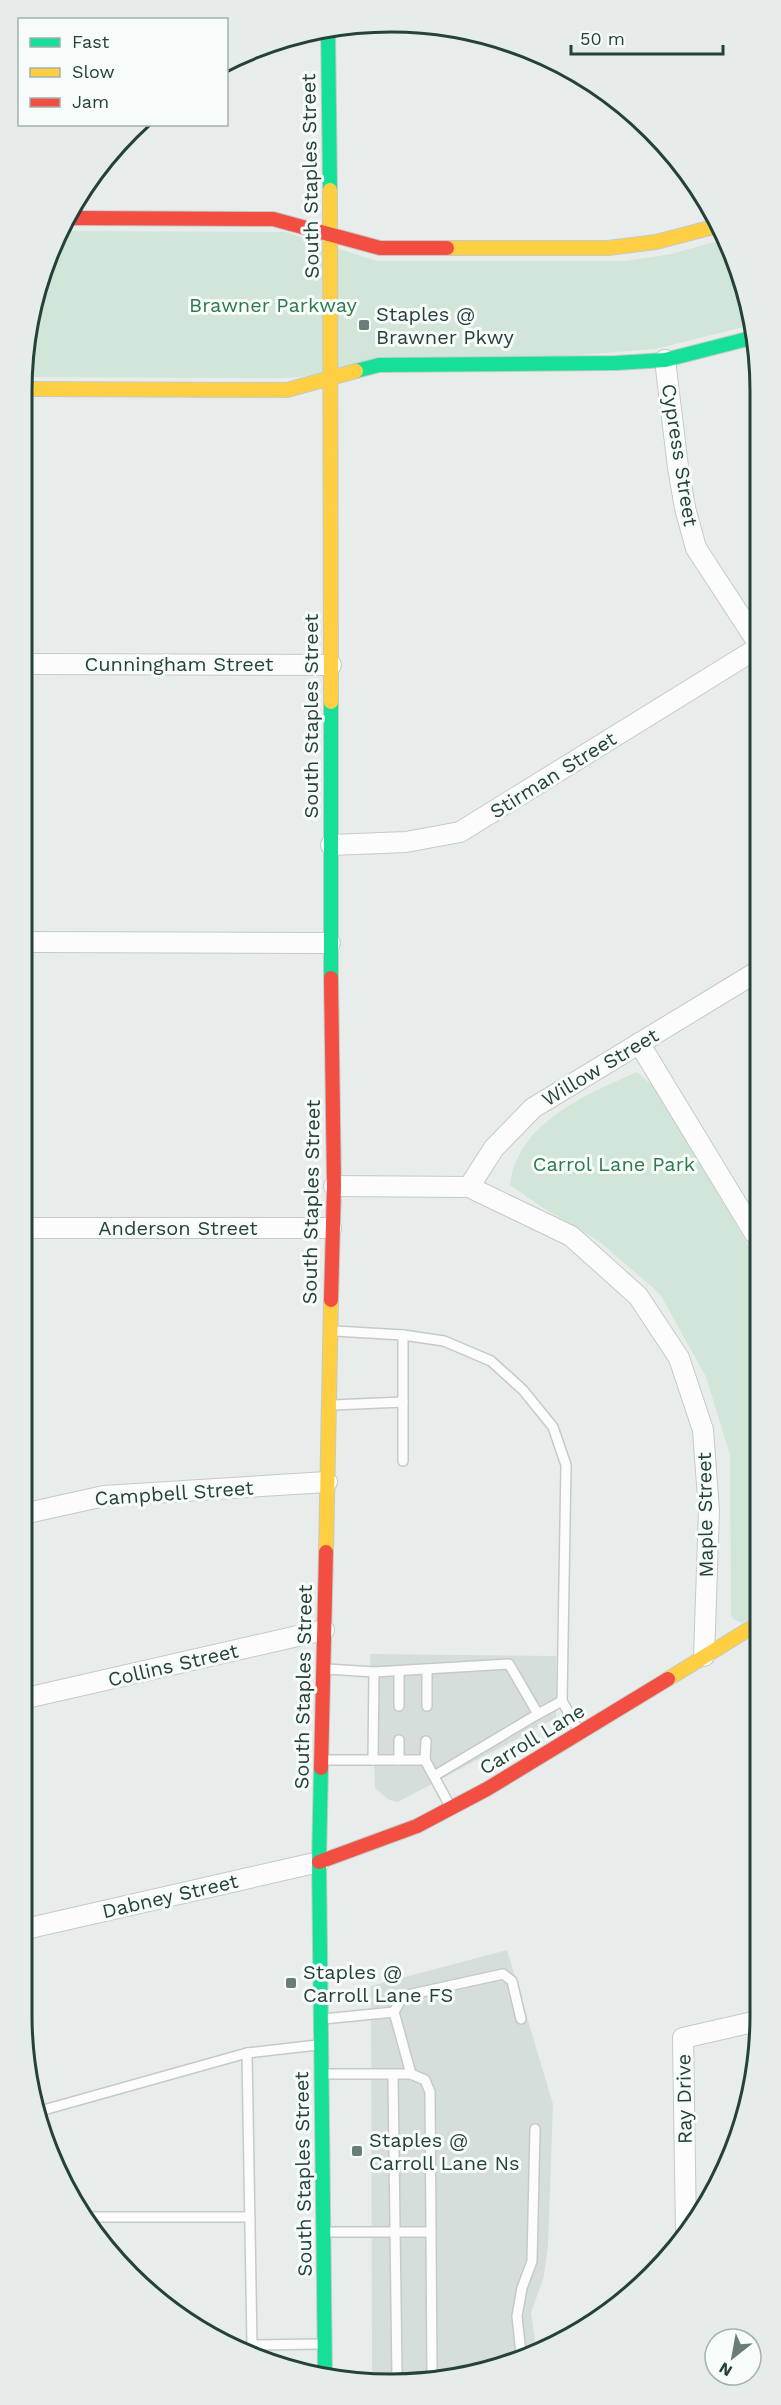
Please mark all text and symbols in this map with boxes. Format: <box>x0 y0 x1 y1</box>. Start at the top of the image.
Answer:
legend <box>18 18 228 126</box>
scale bar <box>571 18 722 56</box>
text: 50 m <box>580 28 625 49</box>
text: Fast <box>72 31 110 52</box>
text: Slow <box>72 61 115 82</box>
street label: South Staples Street <box>296 73 324 279</box>
text: Jam <box>72 91 109 112</box>
park label: Brawner Parkway <box>189 293 358 317</box>
place label: Staples @ Brawner Pkwy <box>376 302 514 349</box>
marker: Staples @ Brawner Pkwy <box>357 318 371 332</box>
street label: Cypress Street <box>657 382 703 529</box>
street label: South Staples Street <box>299 613 323 819</box>
street label: Cunningham Street <box>85 652 274 676</box>
street label: Stirman Street <box>485 726 621 823</box>
street label: Willow Street <box>537 1022 663 1111</box>
street label: South Staples Street <box>297 1099 325 1305</box>
park label: Carrol Lane Park <box>533 1152 695 1176</box>
street label: Anderson Street <box>98 1216 258 1240</box>
street label: Maple Street <box>692 1451 718 1578</box>
street label: Campbell Street <box>94 1475 255 1511</box>
street label: South Staples Street <box>289 1584 317 1790</box>
street label: Collins Street <box>105 1638 241 1692</box>
street label: Carroll Lane <box>475 1698 589 1780</box>
street label: Dabney Street <box>100 1869 241 1923</box>
place label: Staples @ Carroll Lane FS <box>303 1960 453 2007</box>
marker: Staples @ Carroll Lane FS <box>284 1976 298 1990</box>
street label: Ray Drive <box>671 2054 697 2144</box>
street label: South Staples Street <box>289 2071 317 2277</box>
place label: Staples @ Carroll Lane Ns <box>369 2128 519 2175</box>
marker: Staples @ Carroll Lane Ns <box>350 2144 364 2158</box>
north arrow <box>703 2327 763 2387</box>
text: N <box>716 2358 736 2381</box>

